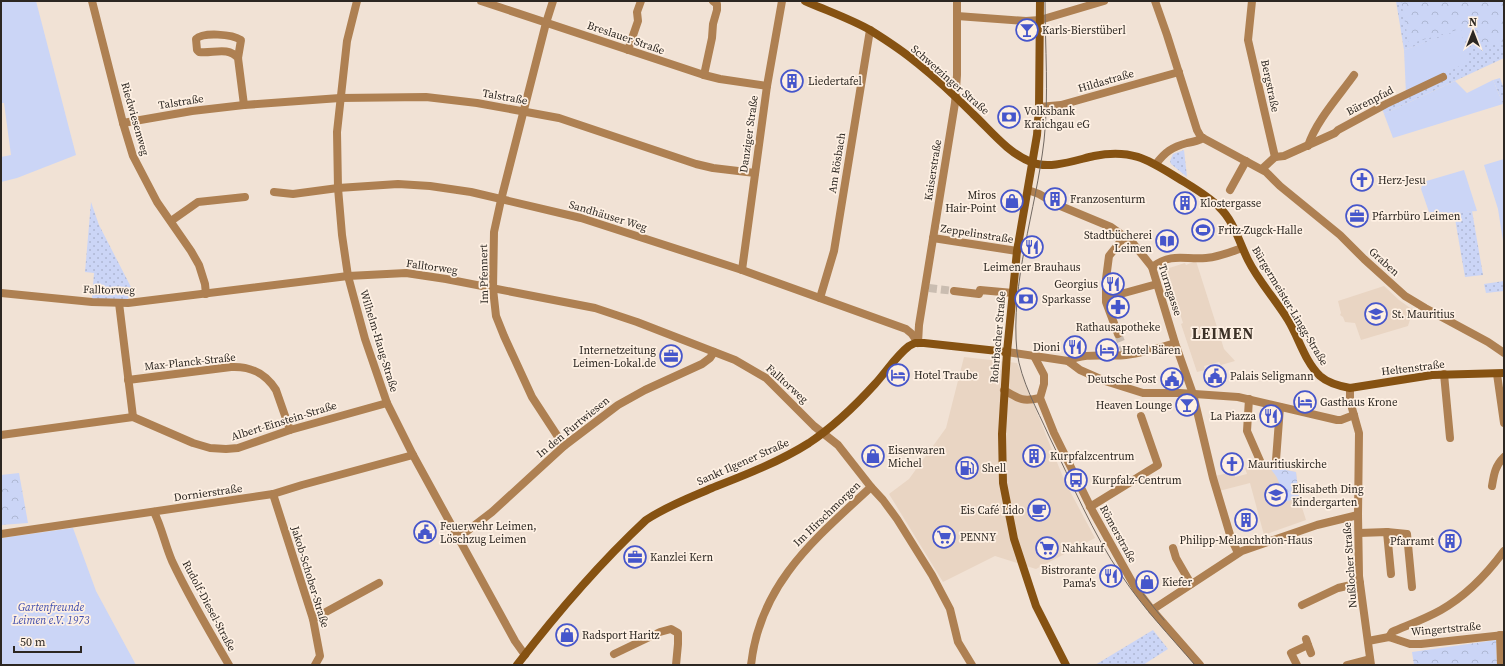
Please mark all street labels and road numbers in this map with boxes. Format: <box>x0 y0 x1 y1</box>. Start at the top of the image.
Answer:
street label: Breslauer Straße <box>585 18 667 58</box>
street label: Schwetzinger Straße <box>908 42 993 118</box>
street label: Bergstraße <box>1257 58 1283 114</box>
street label: Hildastraße <box>1076 66 1136 96</box>
street label: Riedwiesenweg <box>117 81 153 158</box>
street label: Bärenpfad <box>1344 82 1397 119</box>
street label: Talstraße <box>481 86 529 108</box>
street label: Talstraße <box>157 91 205 113</box>
street label: Danziger Straße <box>736 94 762 174</box>
street label: Am Rösbach <box>825 131 849 194</box>
street label: Kaiserstraße <box>921 138 945 202</box>
street label: Sandhäuser Weg <box>567 197 649 235</box>
street label: Zeppelinstraße <box>939 221 1015 247</box>
street label: Im Pfennert <box>476 244 492 304</box>
street label: Bürgermeister-Lingg-Straße <box>1248 244 1332 369</box>
street label: Graben <box>1366 244 1403 280</box>
street label: Falltorweg <box>405 256 459 278</box>
street label: Turmgasse <box>1155 262 1186 318</box>
street label: Falltorweg <box>83 282 135 298</box>
street label: Wilhelm-Haug-Straße <box>356 288 402 394</box>
street label: Rohrbacher Straße <box>987 290 1010 384</box>
street label: Max-Planck-Straße <box>143 350 237 374</box>
street label: Heltenstraße <box>1380 357 1446 379</box>
street label: Falltorweg <box>763 361 812 407</box>
street label: In den Furtwiesen <box>533 393 613 461</box>
street label: Albert-Einstein-Straße <box>229 398 339 444</box>
street label: Sankt Ilgener Straße <box>695 435 792 489</box>
street label: Im Hirschmorgen <box>790 478 864 550</box>
street label: Dornierstraße <box>173 481 244 505</box>
street label: Römerstraße <box>1096 502 1140 566</box>
street label: Nußlocher Straße <box>1339 521 1360 608</box>
street label: Jakob-Schober-Straße <box>287 523 333 630</box>
street label: Rudolf-Diesel-Straße <box>179 558 240 655</box>
street label: Wingertstraße <box>1410 618 1482 640</box>

